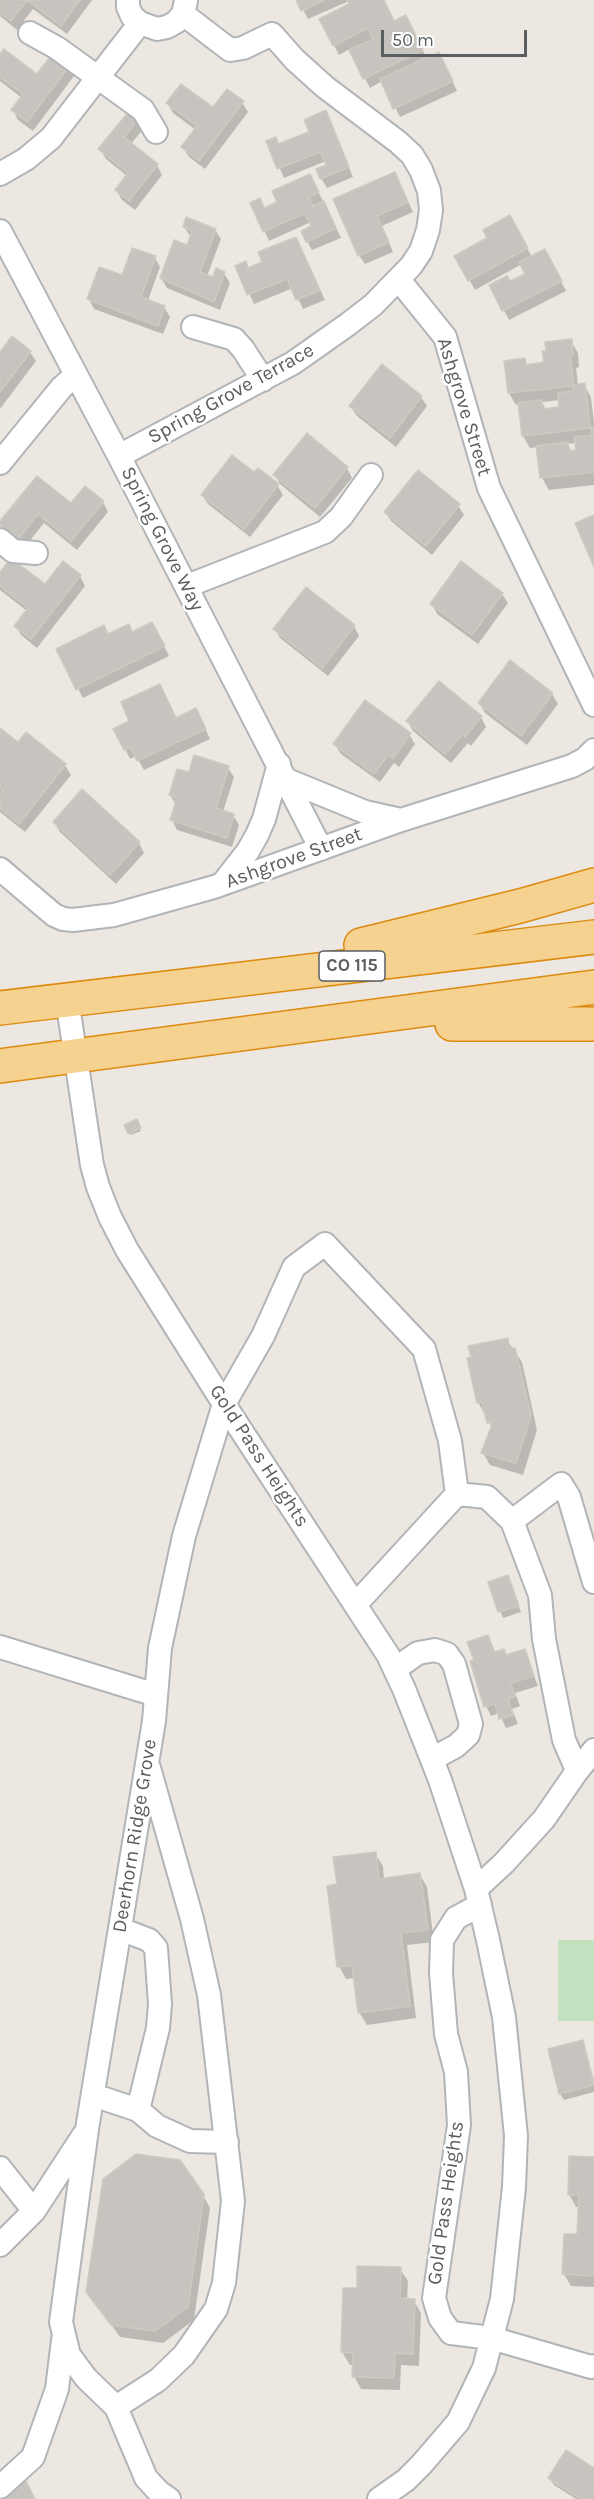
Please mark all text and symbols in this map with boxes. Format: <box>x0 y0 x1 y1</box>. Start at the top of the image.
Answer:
scale bar <box>384 18 530 56</box>
text: 50 m <box>392 29 434 51</box>
street label: Ashgrove Street <box>432 335 496 479</box>
street label: Spring Grove Terrace <box>144 338 318 450</box>
street label: Spring Grove Way <box>115 463 209 615</box>
street label: Ashgrove Street <box>222 822 366 894</box>
road number: CO 115 <box>319 951 385 981</box>
street label: Gold Pass Heights <box>204 1380 314 1532</box>
street label: Deerhorn Ridge Grove <box>108 1737 162 1935</box>
street label: Gold Pass Heights <box>423 2120 469 2286</box>

